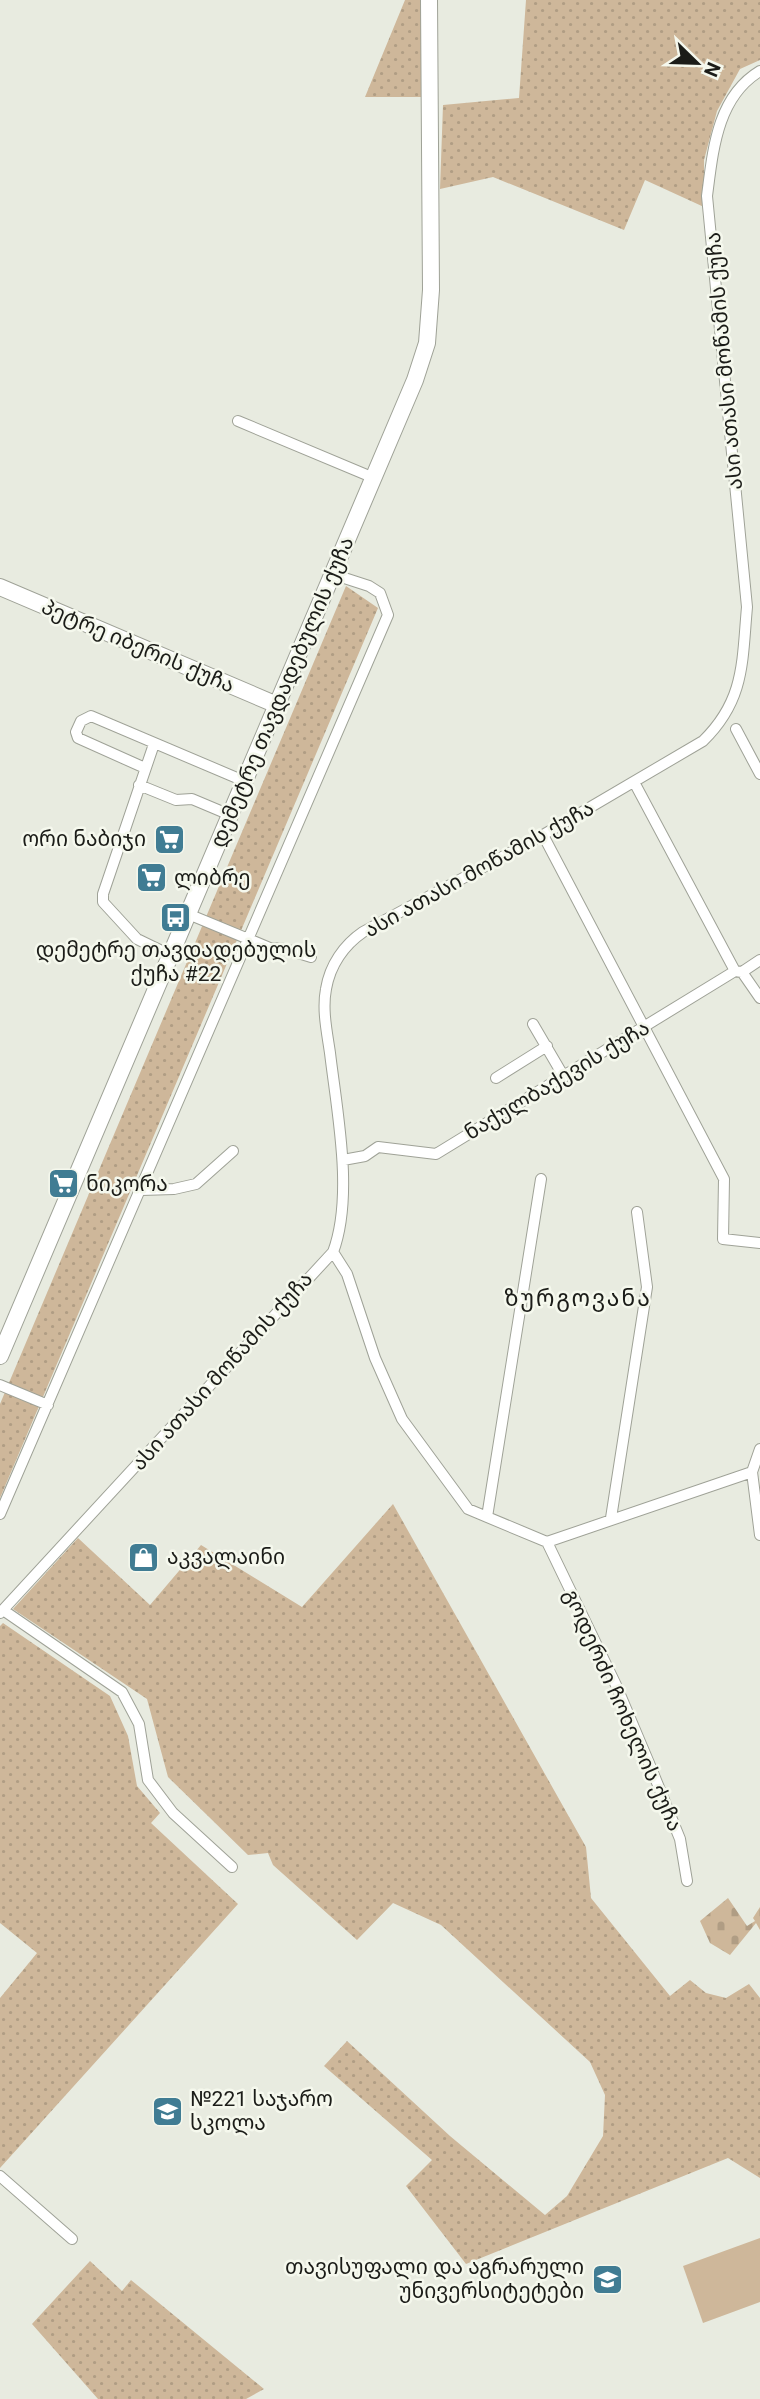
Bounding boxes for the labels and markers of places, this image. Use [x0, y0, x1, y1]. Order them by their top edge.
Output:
supermarket icon: ორი ნაბიჯი [152, 822, 186, 856]
place label: ორი ნაბიჯი [22, 827, 146, 851]
supermarket icon: ლიბრე [134, 861, 168, 895]
place label: ლიბრე [174, 866, 251, 891]
bus stop icon: დემეტრე თავდადებულის ქუჩა #22 [159, 901, 193, 935]
place label: დემეტრე თავდადებულის ქუჩა #22 [36, 938, 316, 986]
supermarket icon: ნიკორა [46, 1167, 80, 1201]
place label: ნიკორა [86, 1172, 168, 1196]
shop icon: აკვალაინი [127, 1540, 161, 1574]
place label: აკვალაინი [167, 1545, 285, 1570]
place label: №221 საჯარო სკოლა [190, 2087, 333, 2136]
school or university icon: №221 საჯარო სკოლა [150, 2094, 184, 2128]
place label: თავისუფალი და აგრარული უნივერსიტეტები [285, 2255, 584, 2303]
school or university icon: თავისუფალი და აგრარული უნივერსიტეტები [590, 2262, 624, 2296]

